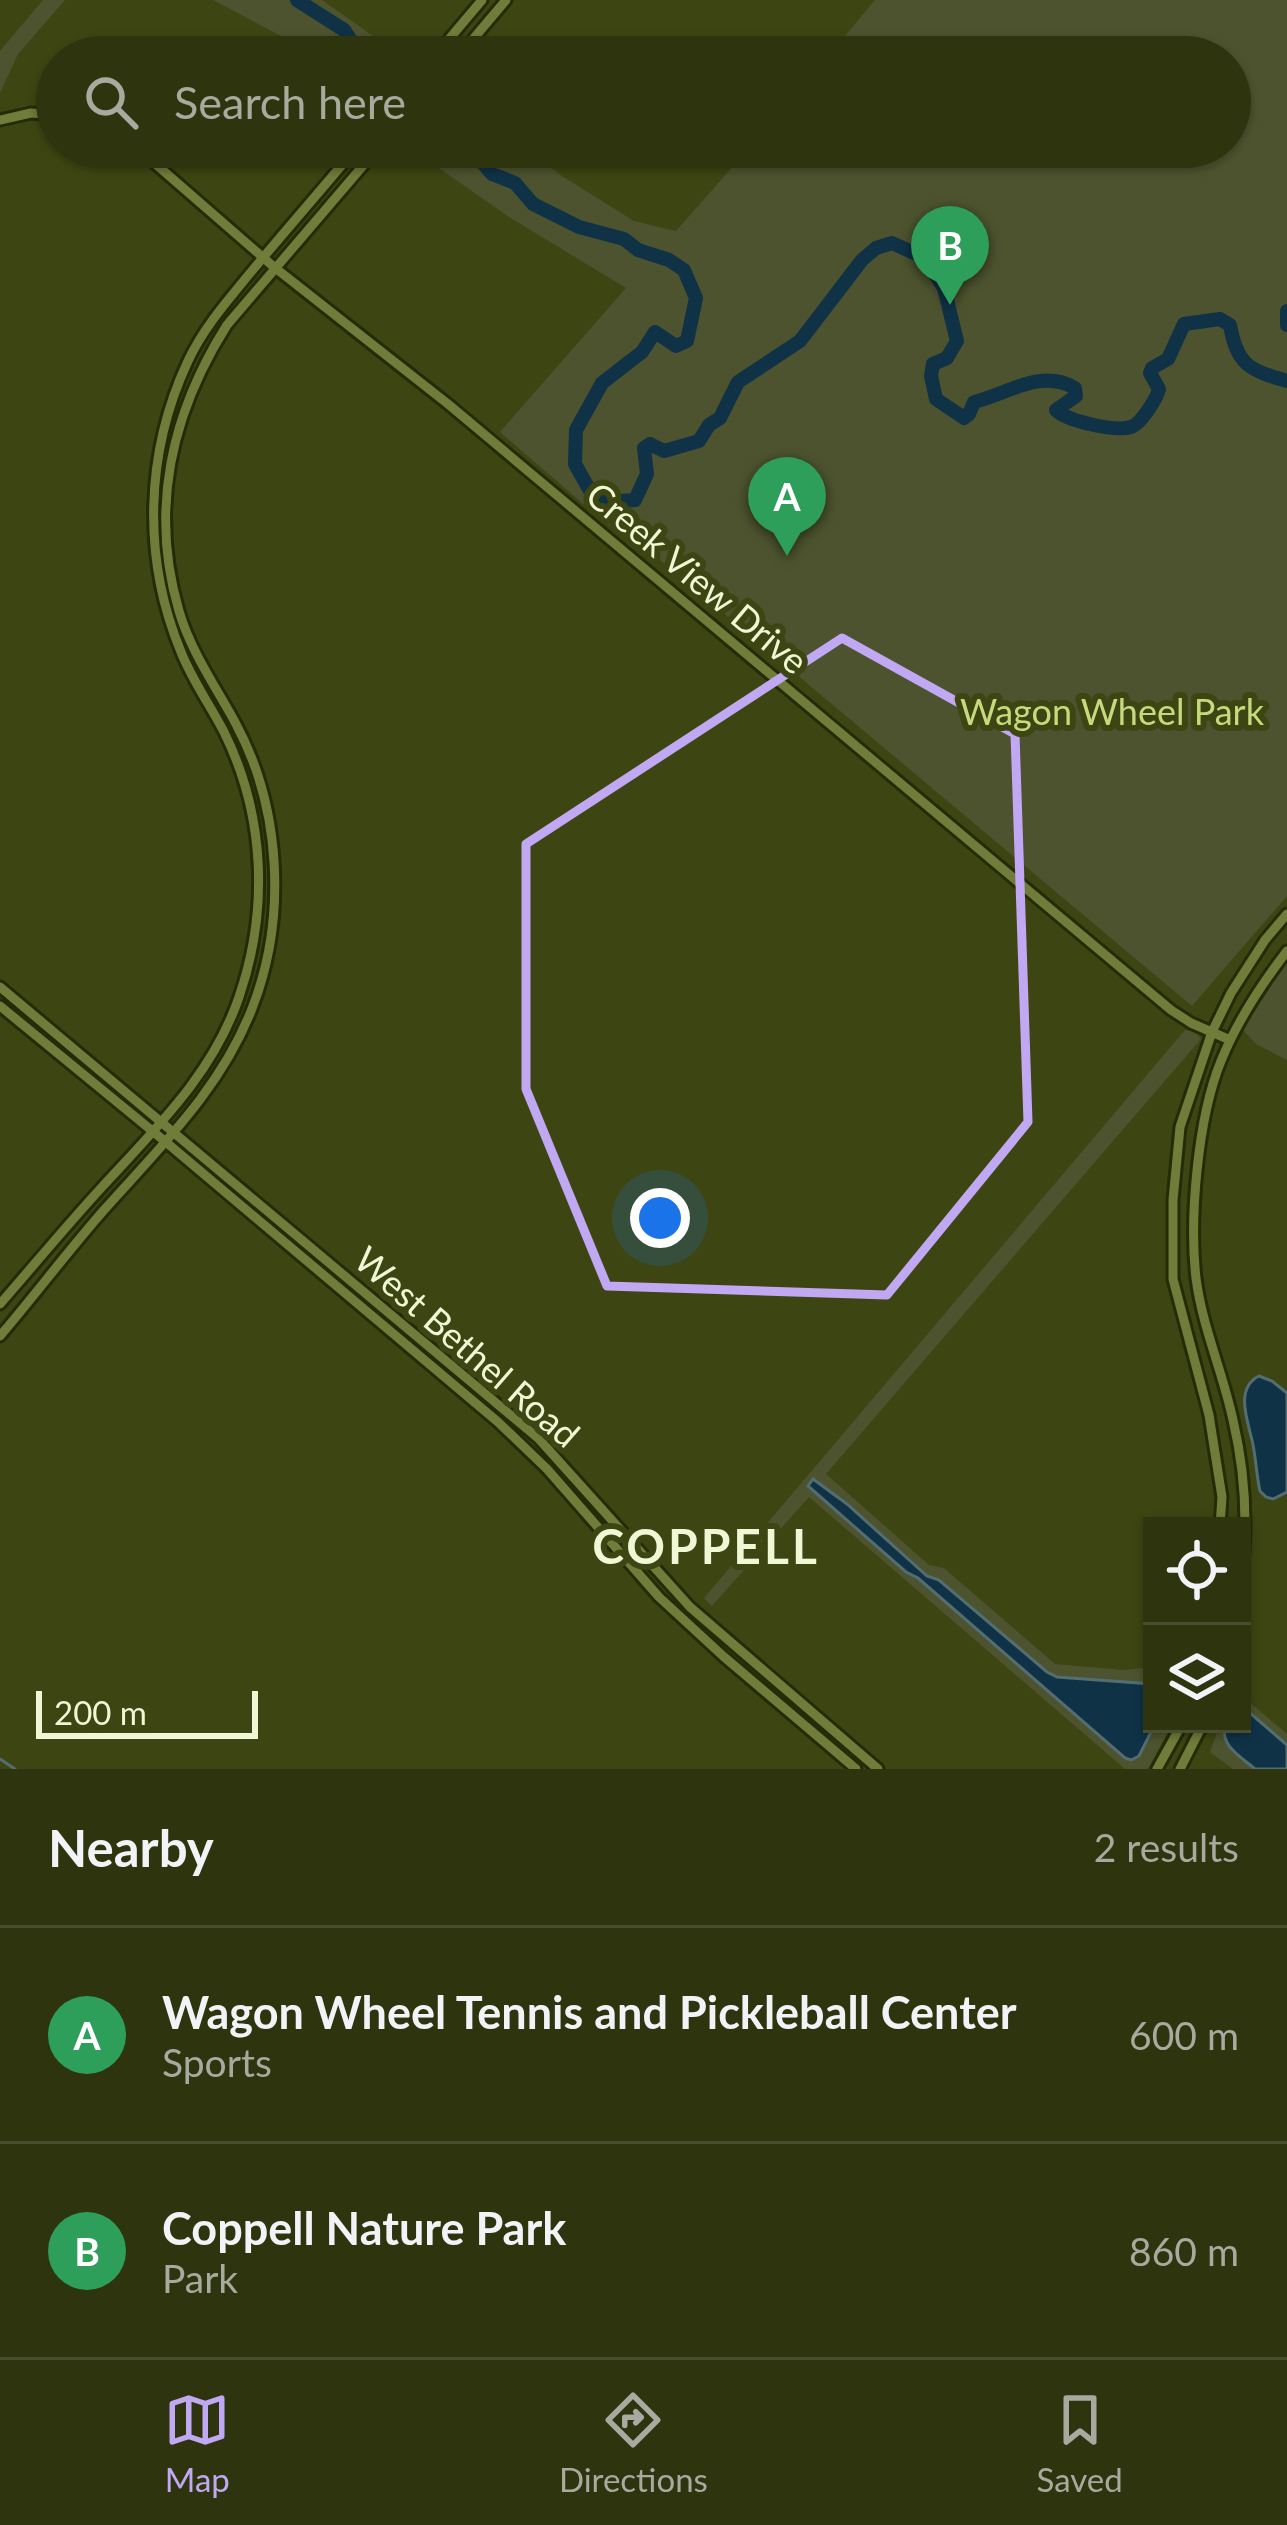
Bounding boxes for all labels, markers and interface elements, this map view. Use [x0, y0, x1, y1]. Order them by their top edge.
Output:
search box [36, 36, 1251, 168]
icon: search [78, 69, 144, 135]
text: Search here [174, 75, 406, 129]
pin: B [911, 206, 989, 305]
pin: A [748, 457, 826, 556]
street label: Creek View Drive [578, 472, 817, 682]
park label: Wagon Wheel Park [960, 689, 1265, 733]
your location [630, 1188, 690, 1248]
street label: West Bethel Road [346, 1237, 589, 1456]
district label: COPPELL [592, 1517, 820, 1574]
map controls [1143, 1517, 1251, 1733]
button: locate [1143, 1517, 1251, 1625]
button: layers [1143, 1625, 1251, 1733]
scale bar [36, 1685, 258, 1738]
text: 200 m [54, 1692, 147, 1732]
text: Nearby [48, 1817, 214, 1878]
text: 2 results [1094, 1824, 1239, 1870]
text: Wagon Wheel Tennis and Pickleball Center [162, 1985, 1017, 2039]
text: A [73, 2012, 101, 2058]
text: 600 m [1129, 2012, 1239, 2058]
text: Sports [162, 2039, 272, 2085]
text: Coppell Nature Park [162, 2201, 566, 2255]
text: B [74, 2228, 100, 2274]
text: 860 m [1129, 2228, 1239, 2274]
text: Park [162, 2255, 238, 2301]
tab: Map [164, 2387, 230, 2499]
tab: Directions [559, 2387, 708, 2499]
tab: Saved [1036, 2387, 1123, 2499]

